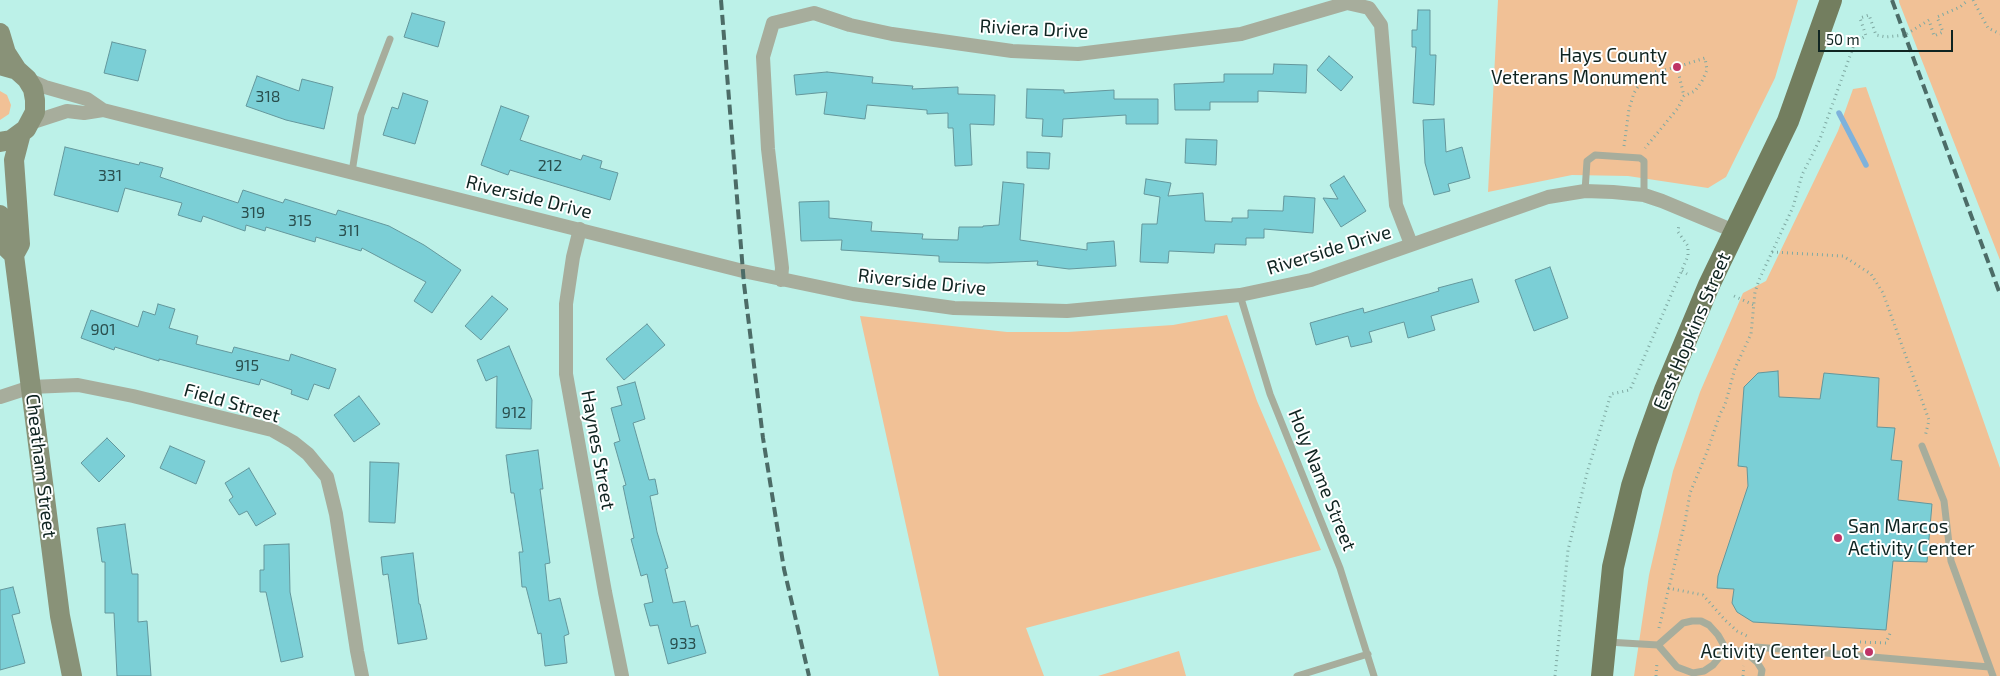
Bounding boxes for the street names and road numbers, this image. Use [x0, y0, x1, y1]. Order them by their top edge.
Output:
street label: Riviera Drive [979, 15, 1089, 43]
street label: Riverside Drive [464, 170, 594, 224]
street label: Riverside Drive [1264, 220, 1394, 280]
street label: East Hopkins Street [1649, 249, 1735, 413]
street label: Riverside Drive [857, 264, 987, 300]
street label: Field Street [181, 378, 283, 428]
street label: Haynes Street [576, 388, 620, 512]
street label: Cheatham Street [21, 393, 61, 539]
street label: Holy Name Street [1283, 406, 1361, 554]

